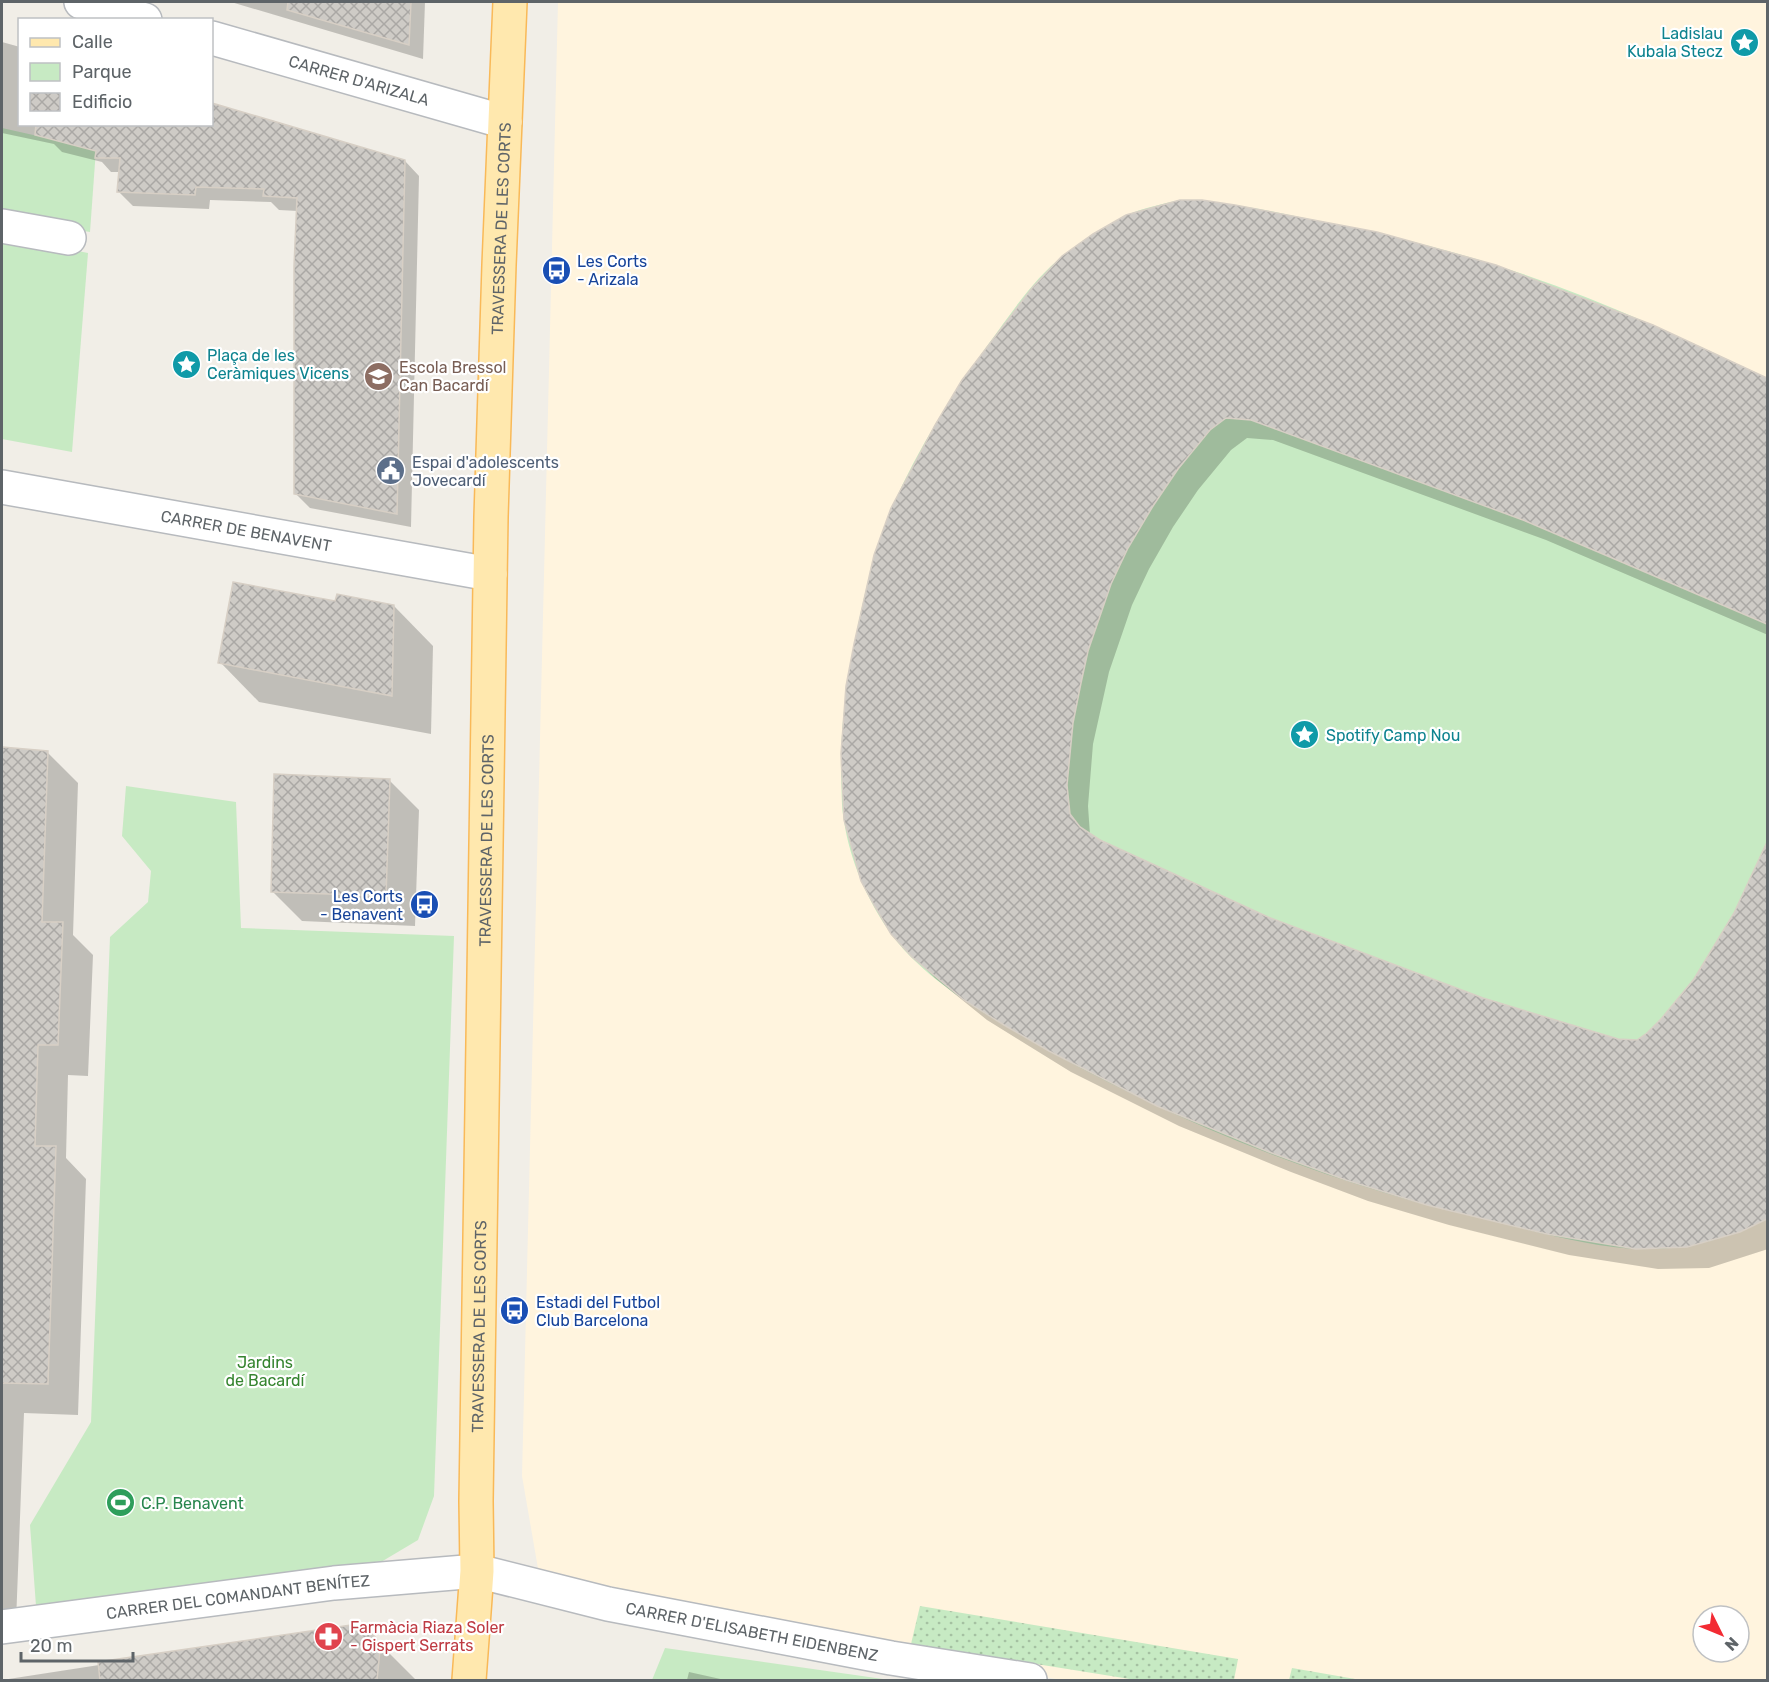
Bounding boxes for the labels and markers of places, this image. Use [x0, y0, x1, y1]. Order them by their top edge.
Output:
place label: Ladislau Kubala Stecz [1627, 24, 1723, 61]
place icon: Ladislau Kubala Stecz [1728, 26, 1760, 58]
place label: Les Corts - Arizala [577, 252, 647, 289]
bus stop icon: Les Corts - Arizala [540, 254, 572, 286]
place label: Plaça de les Ceràmiques Vicens [207, 346, 349, 383]
place icon: Plaça de les Ceràmiques Vicens [170, 348, 202, 380]
place label: Escola Bressol Can Bacardí [399, 358, 506, 395]
school or university icon: Escola Bressol Can Bacardí [362, 360, 394, 392]
place label: Espai d'adolescents Jovecardí [412, 453, 559, 490]
public building icon: Espai d'adolescents Jovecardí [375, 455, 407, 487]
place icon: Spotify Camp Nou [1289, 719, 1321, 751]
place label: Spotify Camp Nou [1326, 726, 1460, 745]
place label: Les Corts - Benavent [320, 887, 403, 924]
bus stop icon: Les Corts - Benavent [408, 889, 440, 921]
place label: Estadi del Futbol Club Barcelona [536, 1293, 660, 1330]
bus stop icon: Estadi del Futbol Club Barcelona [499, 1295, 531, 1327]
sports icon: C.P. Benavent [104, 1487, 136, 1519]
place label: C.P. Benavent [141, 1494, 244, 1513]
place label: Farmàcia Riaza Soler - Gispert Serrats [350, 1618, 504, 1655]
pharmacy icon: Farmàcia Riaza Soler - Gispert Serrats [313, 1620, 345, 1652]

